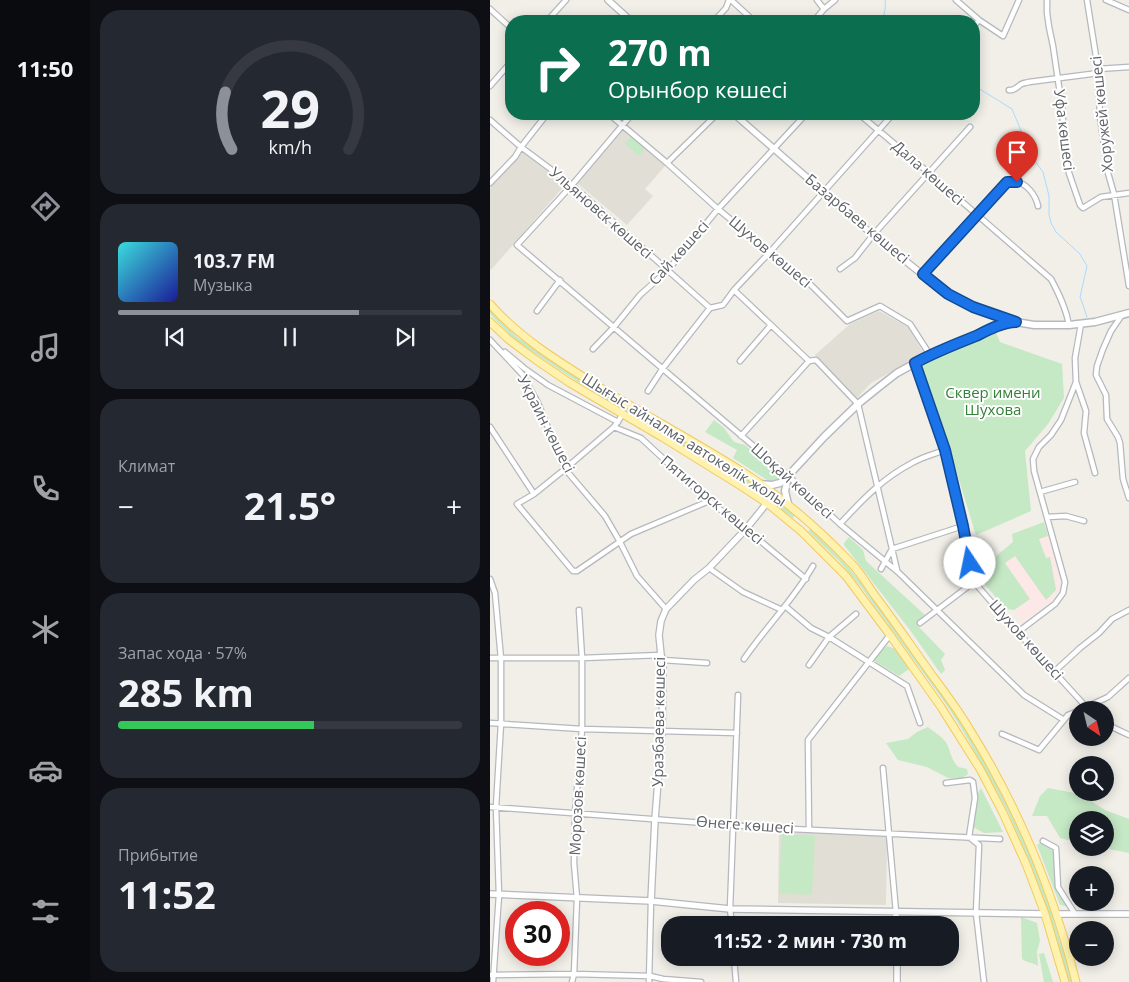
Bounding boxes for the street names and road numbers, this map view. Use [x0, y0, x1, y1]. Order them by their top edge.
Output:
street label: Хоружей көшесі [1085, 55, 1117, 173]
street label: Уфа көшесі [1050, 88, 1080, 172]
street label: Дала көшесі [889, 136, 969, 209]
street label: Ульяновск көшесі [546, 162, 657, 263]
street label: Базарбаев көшесі [801, 169, 914, 268]
street label: Шухов көшесі [725, 211, 816, 292]
street label: Сай көшесі [644, 216, 713, 289]
street label: Шығыс айналма автокөлік жолы [578, 368, 791, 511]
street label: Украин көшесі [514, 371, 580, 476]
street label: Шоқай көшесі [747, 438, 838, 522]
street label: Пятигорск көшесі [657, 450, 768, 548]
street label: Шухов көшесі [985, 595, 1068, 684]
street label: Уразбаева көшесі [647, 657, 669, 787]
street label: Морозов көшесі [564, 736, 590, 856]
street label: Өнеге көшесі [696, 811, 795, 837]

